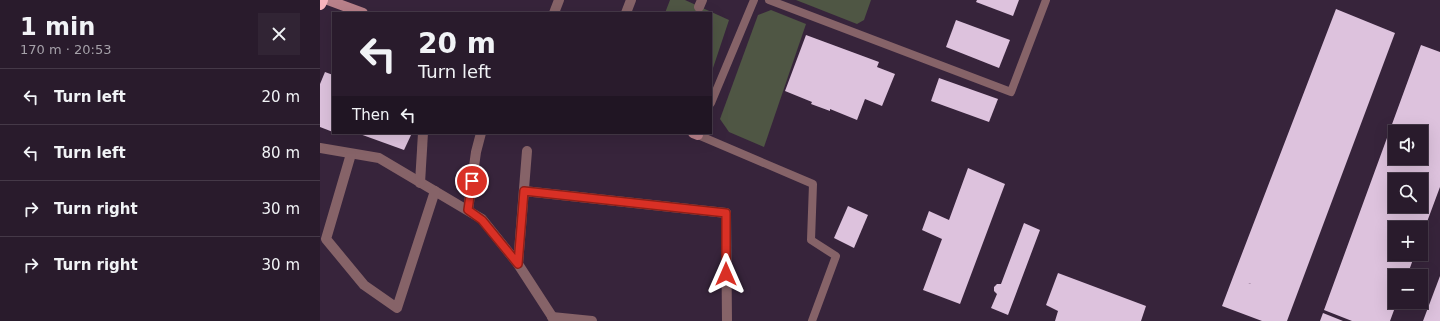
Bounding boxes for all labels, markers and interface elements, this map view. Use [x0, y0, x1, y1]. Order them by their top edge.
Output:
text: 1 min [20, 13, 95, 41]
button: close [258, 13, 300, 55]
text: 20 m [418, 27, 496, 60]
icon: left [352, 28, 404, 80]
text: 170 m · 20:53 [20, 42, 111, 57]
text: Turn left [418, 61, 491, 82]
icon: left [20, 86, 42, 108]
text: Turn left [54, 88, 126, 106]
text: 20 m [262, 88, 300, 106]
icon: left [397, 104, 419, 126]
text: Then [352, 106, 389, 124]
map controls [1388, 125, 1428, 309]
button: sound [1388, 125, 1428, 165]
icon: left [20, 142, 42, 164]
text: Turn left [54, 144, 126, 162]
text: 80 m [262, 144, 300, 162]
pin [455, 164, 489, 198]
icon: arrive [461, 170, 483, 192]
button: search [1388, 173, 1428, 213]
icon: right [20, 198, 42, 220]
text: Turn right [54, 200, 138, 218]
text: 30 m [262, 200, 300, 218]
button: + [1388, 221, 1428, 261]
position arrow [705, 253, 747, 295]
icon: right [20, 254, 42, 276]
text: Turn right [54, 256, 138, 274]
text: 30 m [262, 256, 300, 274]
button: − [1388, 269, 1428, 309]

